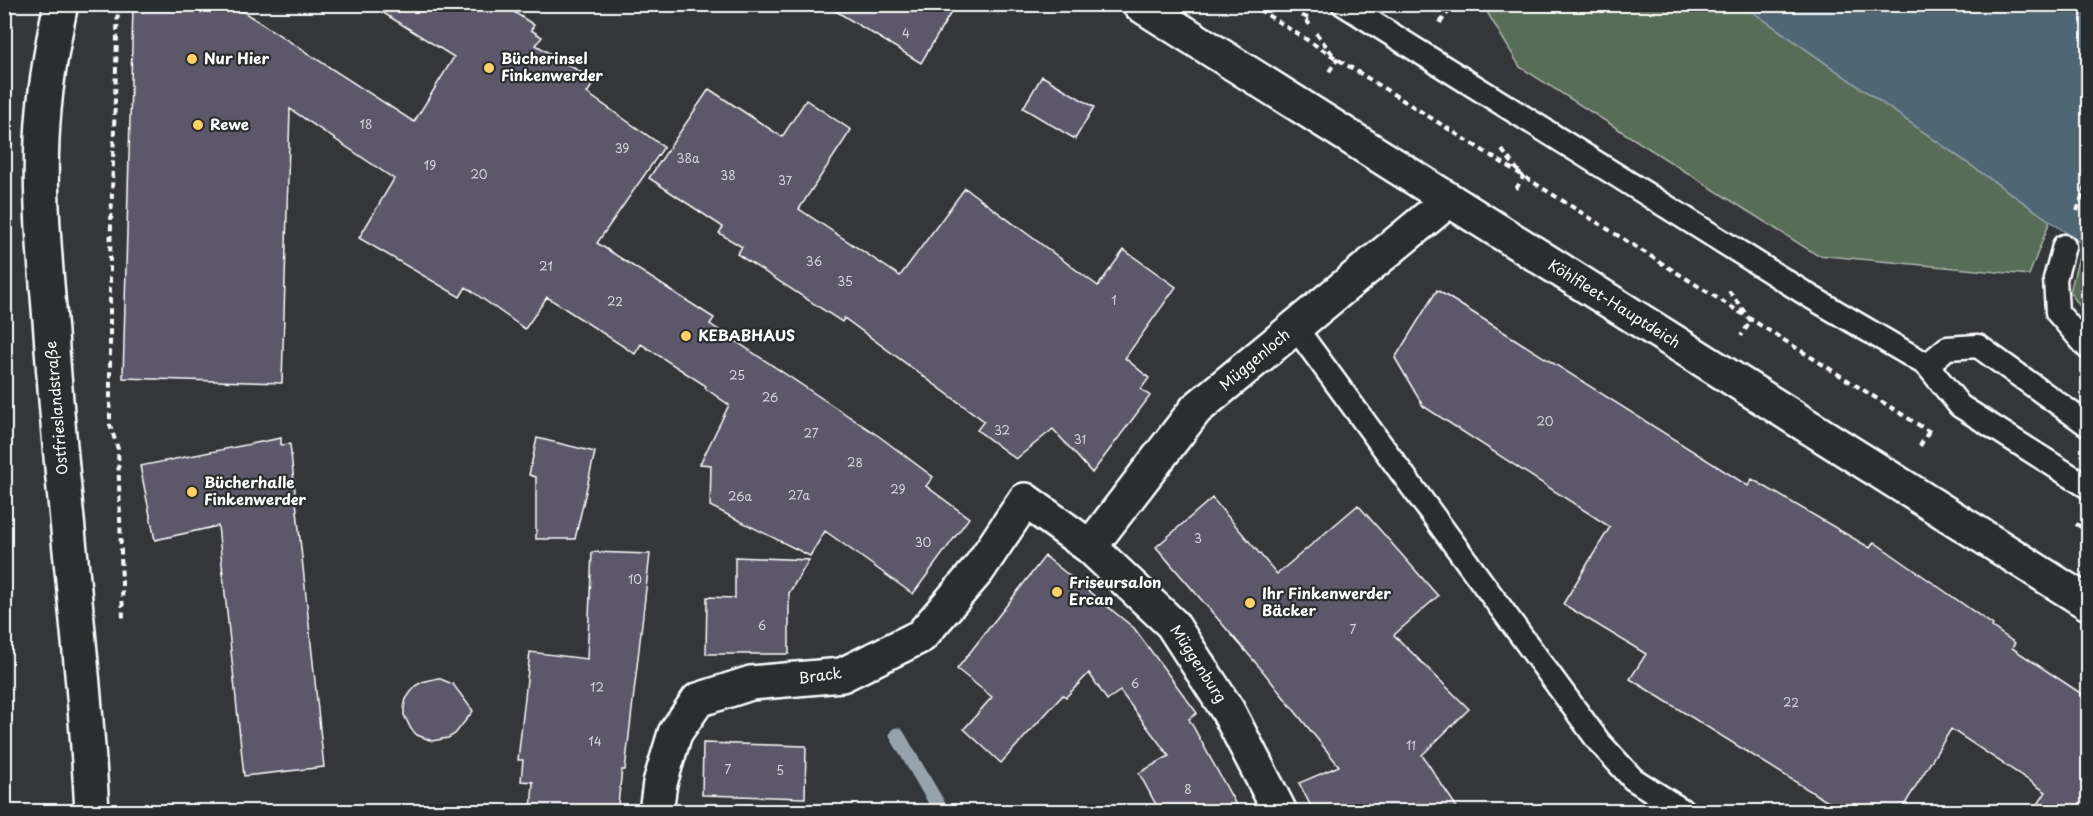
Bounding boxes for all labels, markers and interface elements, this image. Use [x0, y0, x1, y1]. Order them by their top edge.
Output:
house number: 4 [902, 24, 910, 42]
place label: Nur Hier [204, 46, 269, 69]
place label: Bücherinsel Finkenwerder [501, 46, 603, 86]
marker: Nur Hier [185, 52, 199, 66]
marker: Bücherinsel Finkenwerder [482, 61, 496, 75]
place label: Rewe [210, 112, 249, 135]
house number: 18 [360, 115, 372, 133]
marker: Rewe [191, 118, 205, 132]
house number: 39 [615, 139, 629, 157]
house number: 38a [677, 149, 700, 167]
house number: 19 [424, 156, 436, 174]
house number: 20 [470, 165, 488, 183]
house number: 38 [720, 166, 736, 184]
house number: 37 [778, 171, 793, 189]
house number: 36 [806, 252, 822, 270]
street label: Köhlfleet-Hauptdeich [1544, 253, 1685, 353]
house number: 21 [539, 257, 553, 275]
house number: 35 [837, 272, 853, 290]
house number: 1 [1111, 291, 1117, 309]
house number: 22 [607, 292, 623, 310]
street label: Müggenloch [1214, 322, 1294, 395]
place label: KEBABHAUS [698, 323, 795, 346]
marker: KEBABHAUS [679, 329, 693, 343]
street label: Ostfrieslandstraße [38, 340, 73, 476]
house number: 25 [729, 366, 745, 384]
house number: 26 [762, 388, 778, 406]
house number: 20 [1536, 412, 1554, 430]
house number: 32 [994, 421, 1010, 439]
house number: 27 [804, 424, 819, 442]
house number: 31 [1074, 430, 1086, 448]
house number: 28 [847, 453, 863, 471]
place label: Bücherhalle Finkenwerder [204, 470, 306, 510]
house number: 29 [890, 480, 906, 498]
marker: Bücherhalle Finkenwerder [185, 485, 199, 499]
house number: 27a [788, 486, 810, 504]
house number: 26a [728, 487, 752, 505]
house number: 3 [1194, 529, 1202, 547]
house number: 30 [915, 533, 932, 551]
house number: 10 [628, 570, 642, 588]
place label: Friseursalon Ercan [1069, 570, 1161, 610]
place label: Ihr Finkenwerder Bäcker [1262, 581, 1391, 621]
marker: Friseursalon Ercan [1050, 585, 1064, 599]
marker: Ihr Finkenwerder Bäcker [1243, 596, 1257, 610]
house number: 6 [758, 616, 766, 634]
street label: Müggenburg [1165, 620, 1233, 707]
house number: 7 [1350, 620, 1357, 638]
street label: Brack [796, 660, 843, 689]
house number: 6 [1131, 674, 1139, 692]
house number: 12 [590, 678, 604, 696]
house number: 22 [1783, 693, 1799, 711]
house number: 14 [588, 732, 602, 750]
house number: 11 [1406, 736, 1416, 754]
house number: 7 [725, 760, 732, 778]
house number: 5 [776, 761, 784, 779]
house number: 8 [1184, 780, 1192, 798]

